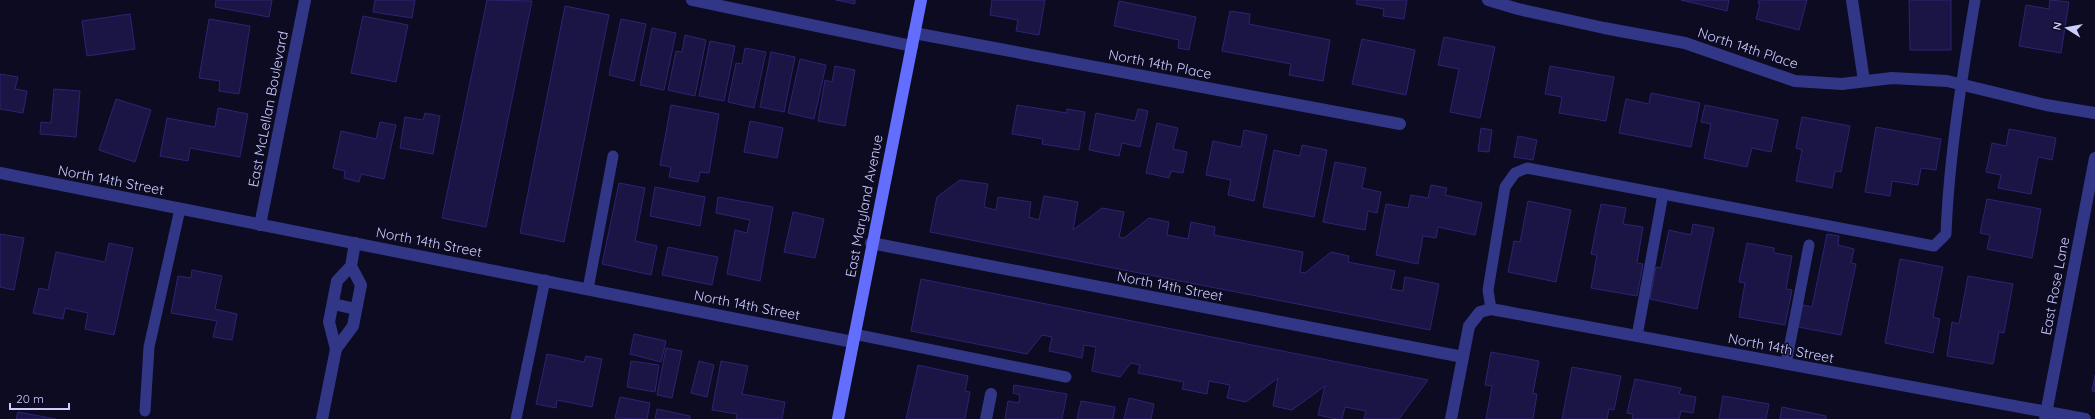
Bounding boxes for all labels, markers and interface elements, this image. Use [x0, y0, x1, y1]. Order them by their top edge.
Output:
north arrow [2047, 8, 2087, 48]
text: N [2050, 21, 2065, 31]
street label: North 14th Place [1695, 23, 1801, 73]
street label: East McLellan Boulevard [244, 30, 292, 188]
street label: North 14th Place [1107, 45, 1213, 83]
street label: East Maryland Avenue [841, 133, 887, 279]
street label: North 14th Street [56, 161, 166, 199]
street label: North 14th Street [374, 223, 484, 261]
street label: East Rose Lane [2037, 235, 2073, 337]
street label: North 14th Street [1115, 267, 1225, 305]
street label: North 14th Street [692, 286, 802, 324]
street label: North 14th Street [1726, 329, 1836, 367]
scale bar [10, 385, 69, 411]
text: 20 m [16, 391, 44, 406]

